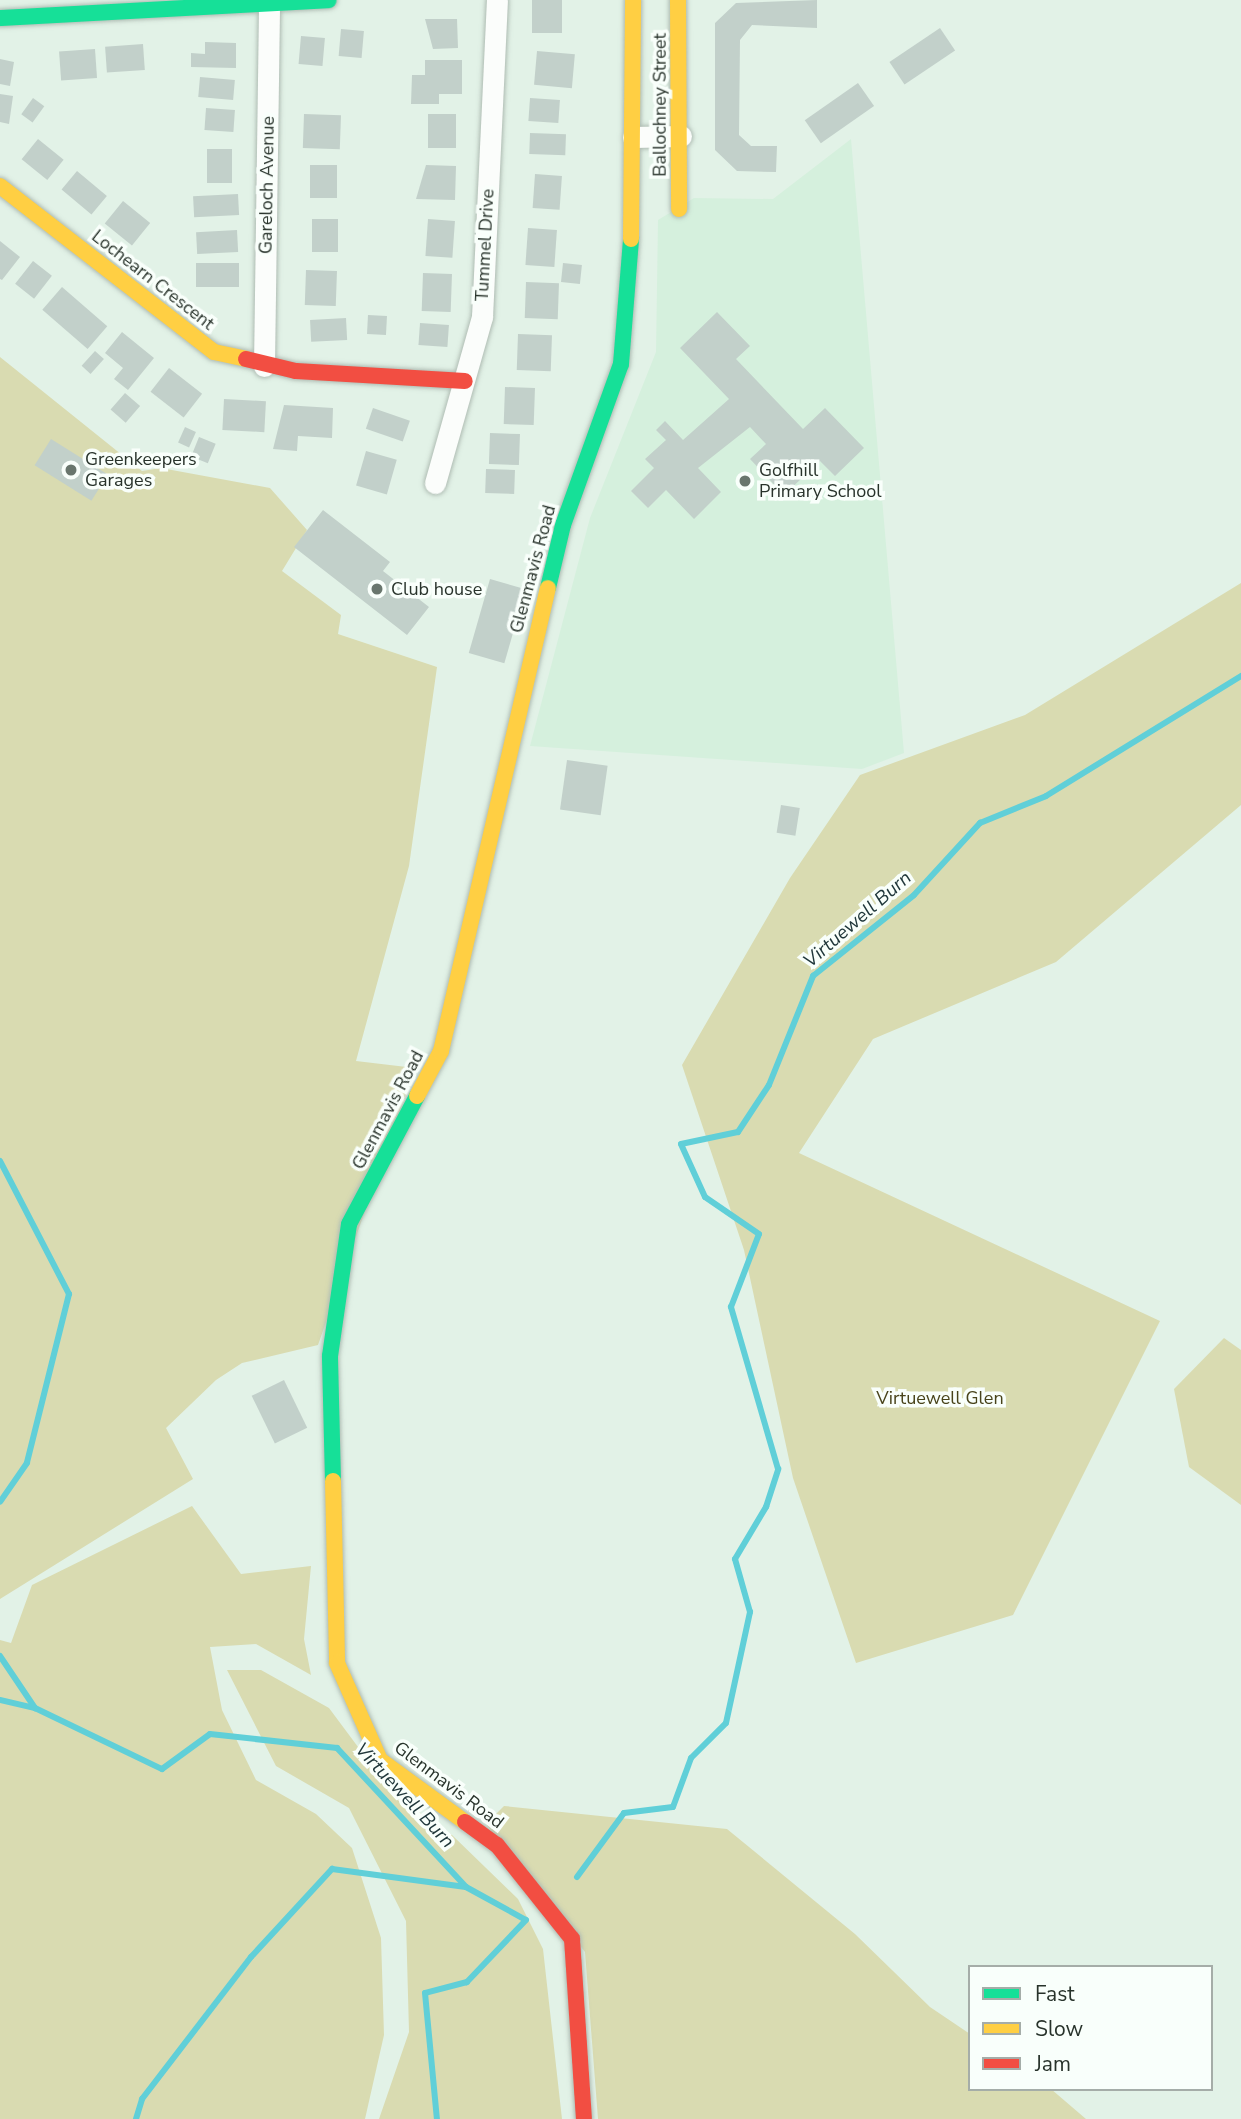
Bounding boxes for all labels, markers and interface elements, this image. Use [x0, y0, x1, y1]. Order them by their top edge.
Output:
street label: Ballochney Street [649, 33, 671, 177]
street label: Gareloch Avenue [255, 116, 279, 254]
street label: Tummel Drive [471, 188, 499, 302]
street label: Lochearn Crescent [87, 225, 219, 335]
place label: Greenkeepers Garages [85, 449, 197, 491]
place label: Golfhill Primary School [759, 460, 882, 503]
marker: Greenkeepers Garages [63, 462, 79, 478]
marker: Golfhill Primary School [737, 473, 753, 489]
street label: Glenmavis Road [506, 503, 560, 635]
place label: Club house [391, 578, 482, 600]
marker: Club house [369, 581, 385, 597]
water label: Virtuewell Burn [799, 867, 917, 973]
street label: Glenmavis Road [348, 1047, 428, 1173]
park label: Virtuewell Glen [876, 1387, 1004, 1409]
street label: Glenmavis Road [390, 1737, 508, 1833]
water label: Virtuewell Burn [350, 1739, 458, 1853]
legend [968, 1965, 1213, 2091]
text: Fast [1035, 1980, 1075, 2008]
text: Slow [1035, 2015, 1083, 2043]
text: Jam [1035, 2050, 1071, 2078]

